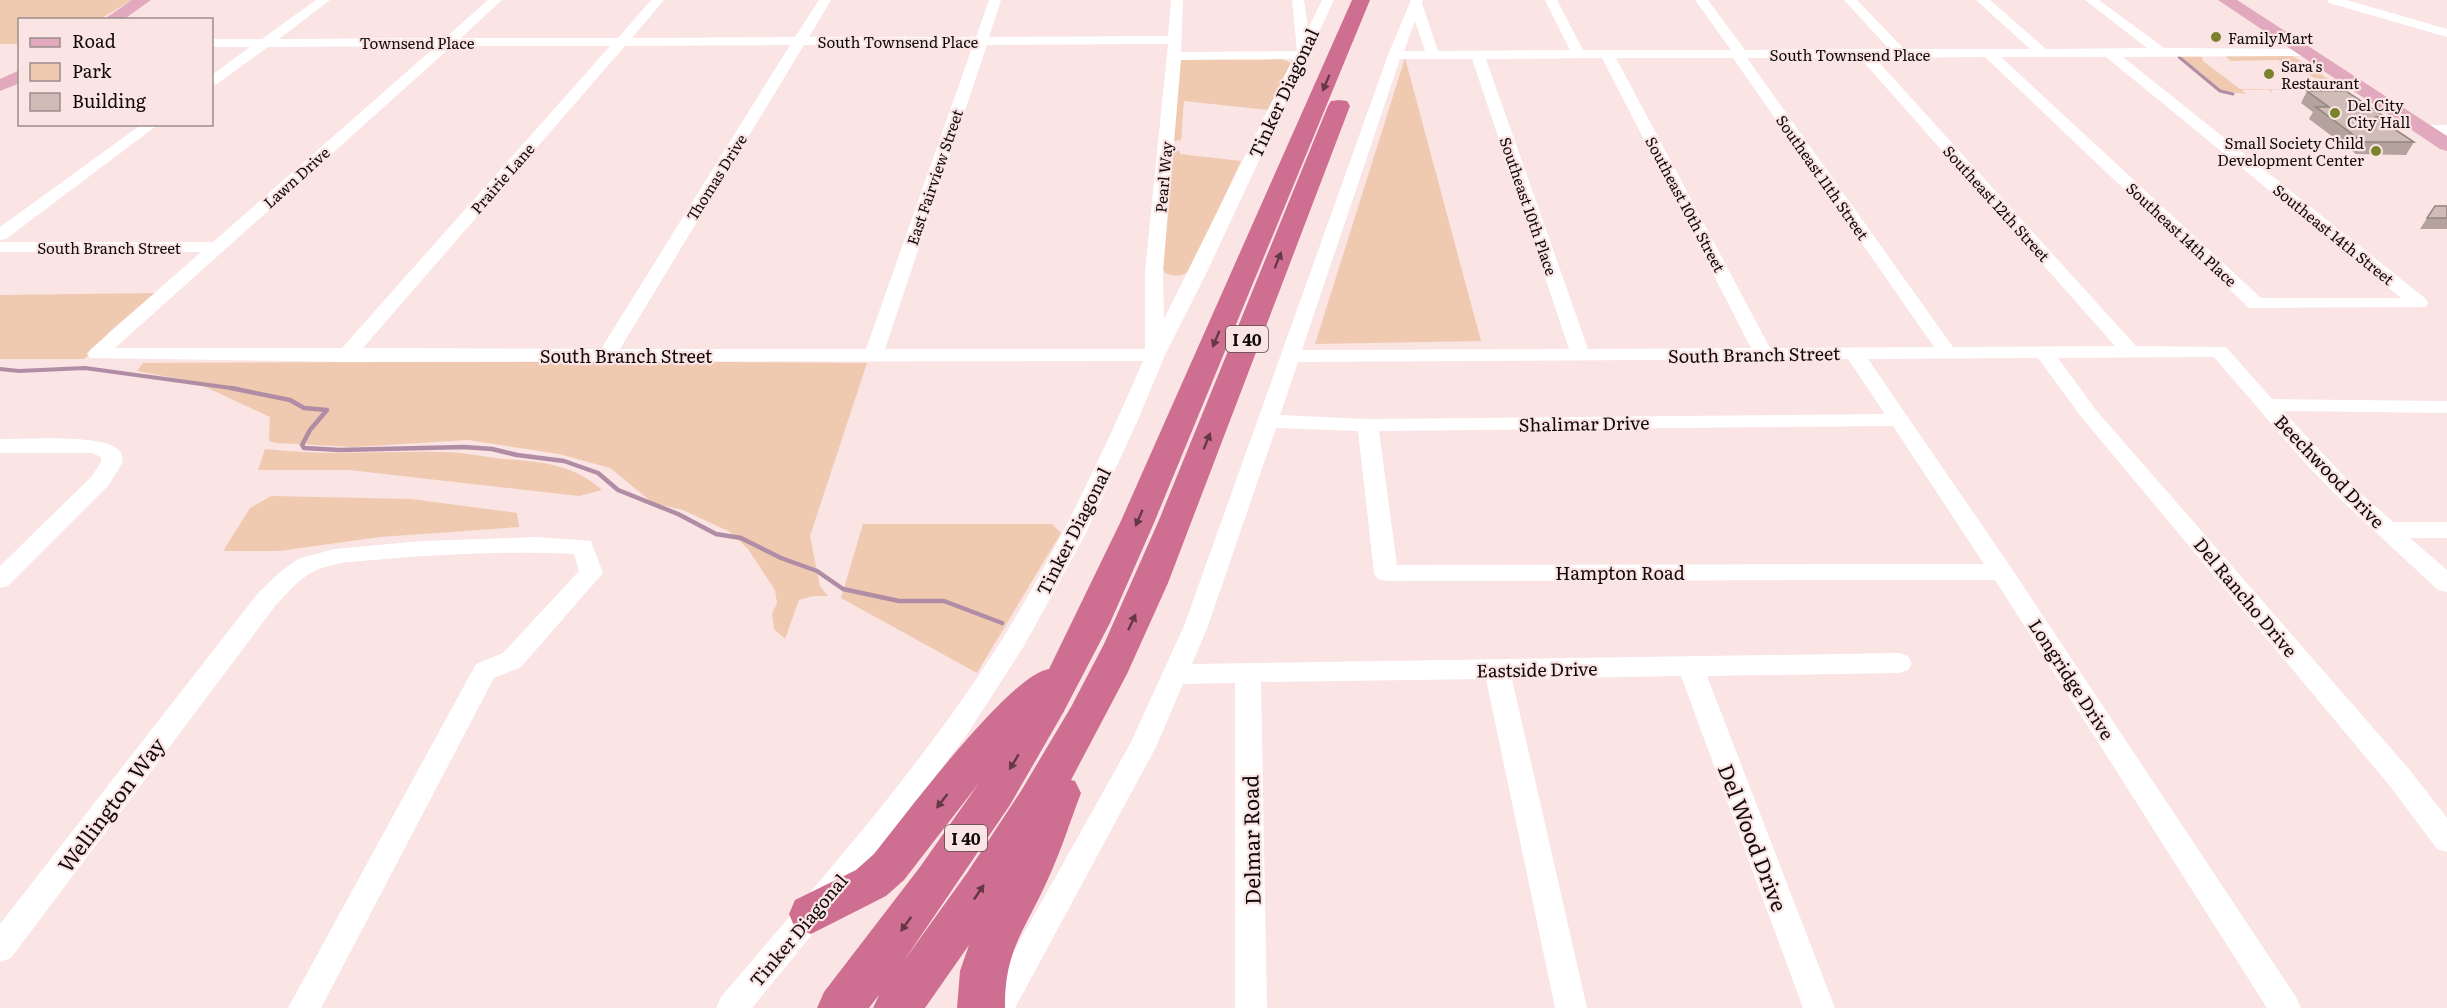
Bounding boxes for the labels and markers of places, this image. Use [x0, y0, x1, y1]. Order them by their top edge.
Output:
place label: FamilyMart [2228, 26, 2313, 49]
marker: FamilyMart [2209, 30, 2223, 44]
place label: Sara's Restaurant [2281, 54, 2359, 94]
marker: Sara's Restaurant [2262, 67, 2276, 81]
place label: Del City City Hall [2347, 93, 2410, 133]
marker: Del City City Hall [2328, 106, 2342, 120]
place label: Small Society Child Development Center [2217, 131, 2364, 171]
marker: Small Society Child Development Center [2369, 144, 2383, 158]

